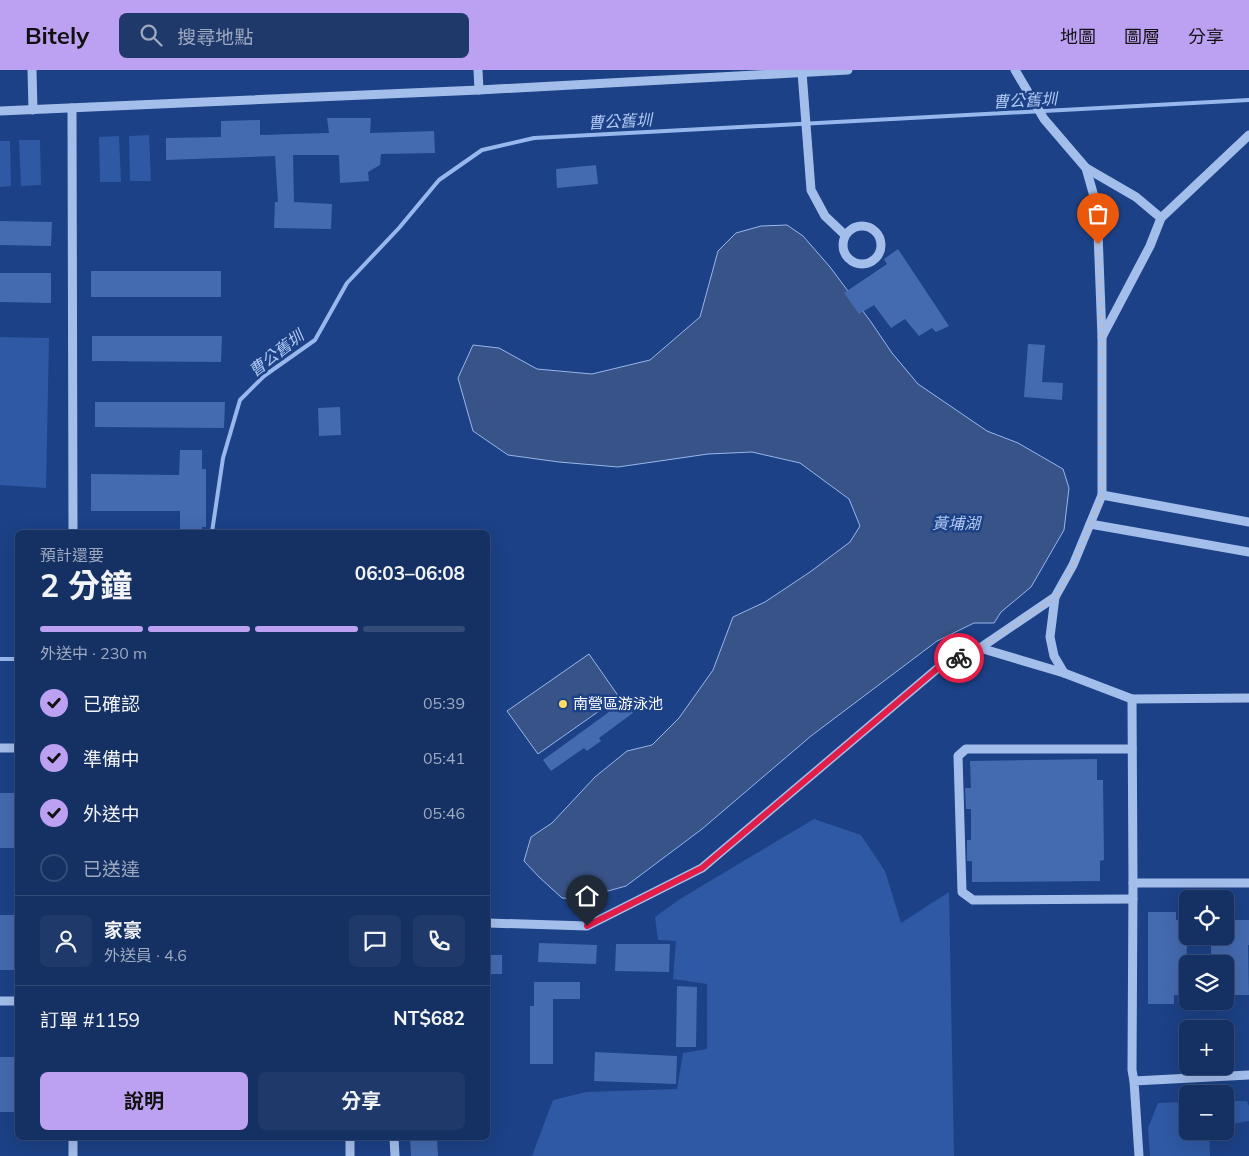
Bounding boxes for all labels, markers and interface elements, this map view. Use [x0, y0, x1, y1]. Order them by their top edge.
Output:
search box [119, 13, 469, 58]
text: Bitely [25, 20, 89, 50]
icon: search [137, 21, 165, 49]
text: 搜尋地點 [177, 25, 253, 49]
text: 地圖 [1060, 25, 1096, 48]
text: 圖層 [1124, 25, 1160, 48]
text: 分享 [1188, 25, 1224, 48]
water label: 曹公舊圳 [993, 88, 1059, 112]
water label: 曹公舊圳 [588, 109, 654, 133]
pin [1077, 193, 1119, 244]
icon: bag [1084, 200, 1112, 228]
water label: 曹公舊圳 [245, 324, 309, 381]
water label: 黃埔湖 [932, 513, 983, 533]
text: 預計還要 [40, 545, 104, 565]
text: 06:03–06:08 [355, 561, 465, 585]
text: 2 分鐘 [40, 565, 132, 605]
courier [934, 633, 984, 683]
text: 外送中 · 230 m [40, 643, 147, 663]
icon: bike [945, 644, 973, 672]
icon: check [40, 689, 68, 717]
text: 已確認 [83, 692, 140, 716]
text: 05:39 [423, 693, 465, 713]
place label: 南營區游泳池 [573, 694, 663, 713]
marker: 南營區游泳池 [557, 698, 569, 710]
icon: check [40, 744, 68, 772]
text: 準備中 [83, 747, 140, 771]
text: 05:41 [423, 748, 465, 768]
icon: check [40, 799, 68, 827]
text: 外送中 [83, 802, 140, 826]
text: 05:46 [423, 803, 465, 823]
text: 已送達 [83, 857, 140, 881]
pin [566, 875, 608, 926]
icon: home [573, 882, 601, 910]
map controls [1179, 890, 1234, 1140]
button: locate [1179, 890, 1234, 945]
button: person [40, 915, 92, 967]
button: chat [349, 915, 401, 967]
button: phone [413, 915, 465, 967]
text: 家豪 [104, 918, 142, 942]
text: 外送員 · 4.6 [104, 945, 187, 965]
button: layers [1179, 955, 1234, 1010]
text: NT$682 [393, 1006, 465, 1030]
text: 訂單 #1159 [40, 1008, 140, 1032]
button: + [1179, 1020, 1234, 1075]
button: 說明 [40, 1072, 248, 1130]
button: 分享 [258, 1072, 465, 1130]
button: − [1179, 1085, 1234, 1140]

